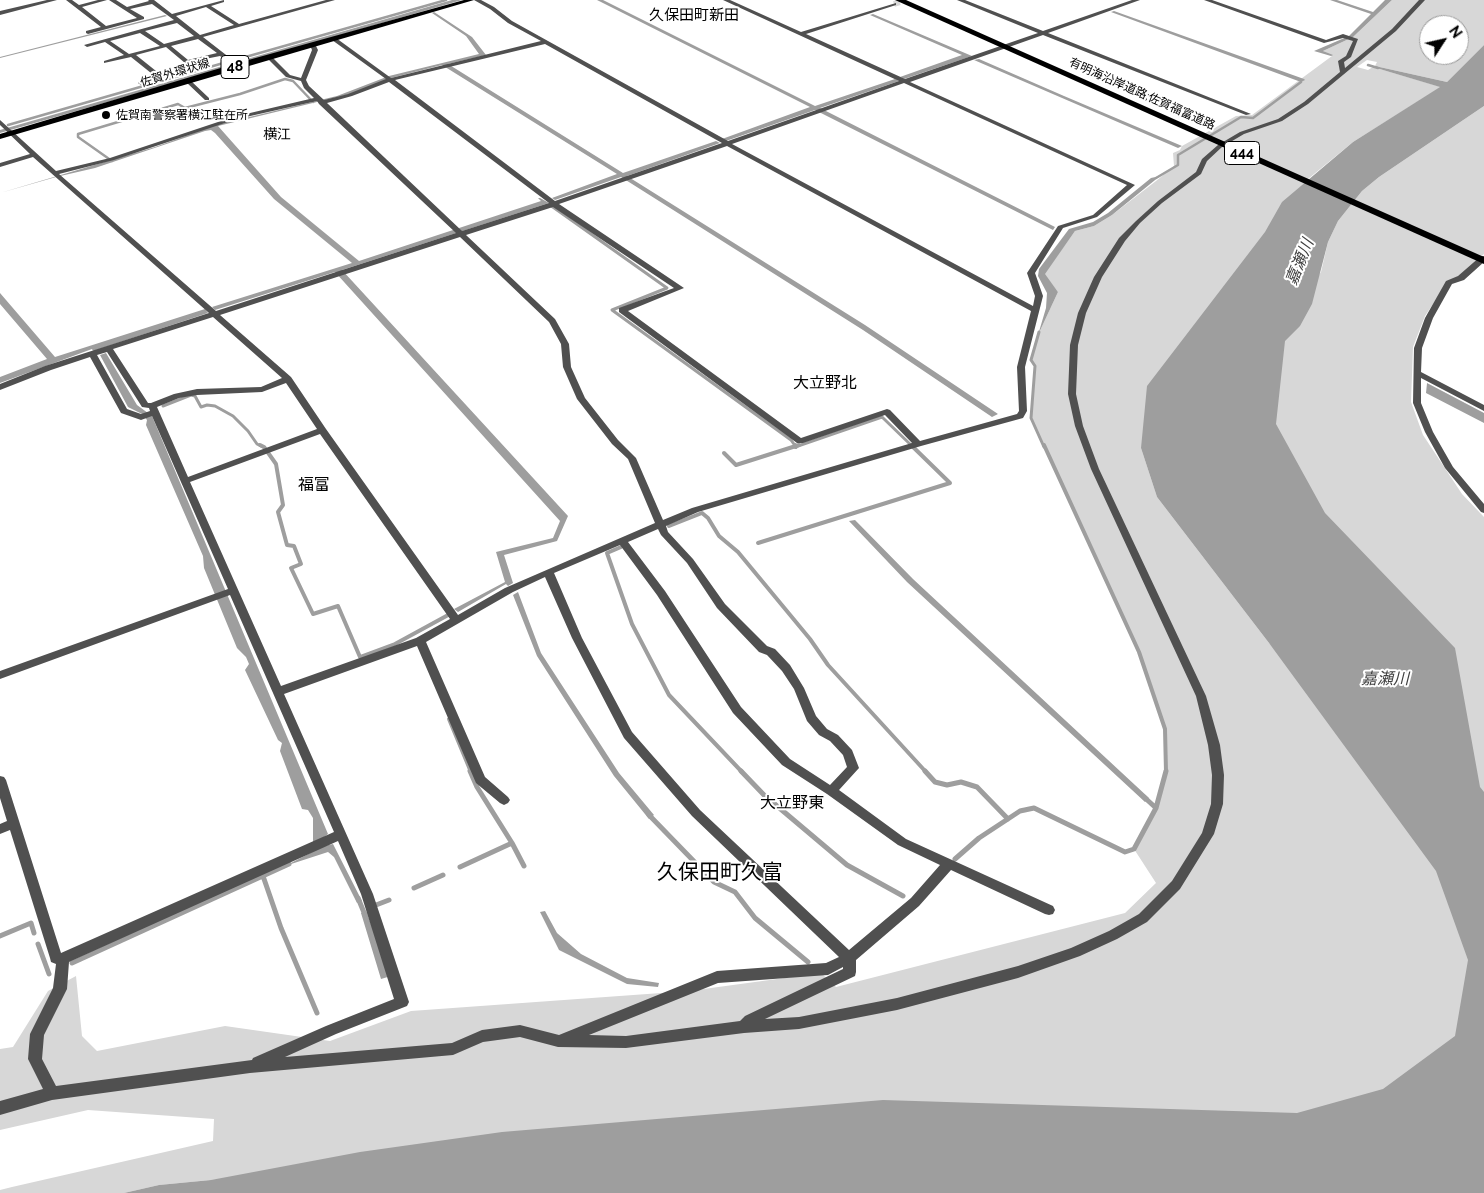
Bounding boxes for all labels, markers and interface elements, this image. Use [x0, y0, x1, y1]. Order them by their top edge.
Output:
district label: 久保田町新田 [649, 6, 739, 24]
north arrow [1419, 15, 1469, 65]
text: N [1446, 23, 1465, 41]
street label: 有明海沿岸道路;佐賀福富道路 [1067, 55, 1217, 133]
street label: 佐賀外環状線 [138, 56, 212, 90]
road number: 48 [221, 56, 249, 78]
place label: 佐賀南警察署横江駐在所 [116, 108, 248, 122]
marker: 佐賀南警察署横江駐在所 [100, 109, 112, 121]
district label: 横江 [263, 127, 291, 143]
road number: 444 [1224, 142, 1260, 164]
water label: 嘉瀬川 [1282, 236, 1318, 288]
district label: 大立野北 [793, 373, 857, 393]
district label: 福富 [298, 475, 330, 495]
water label: 嘉瀬川 [1361, 669, 1409, 689]
district label: 大立野東 [760, 793, 824, 813]
district label: 久保田町久富 [657, 860, 783, 886]

